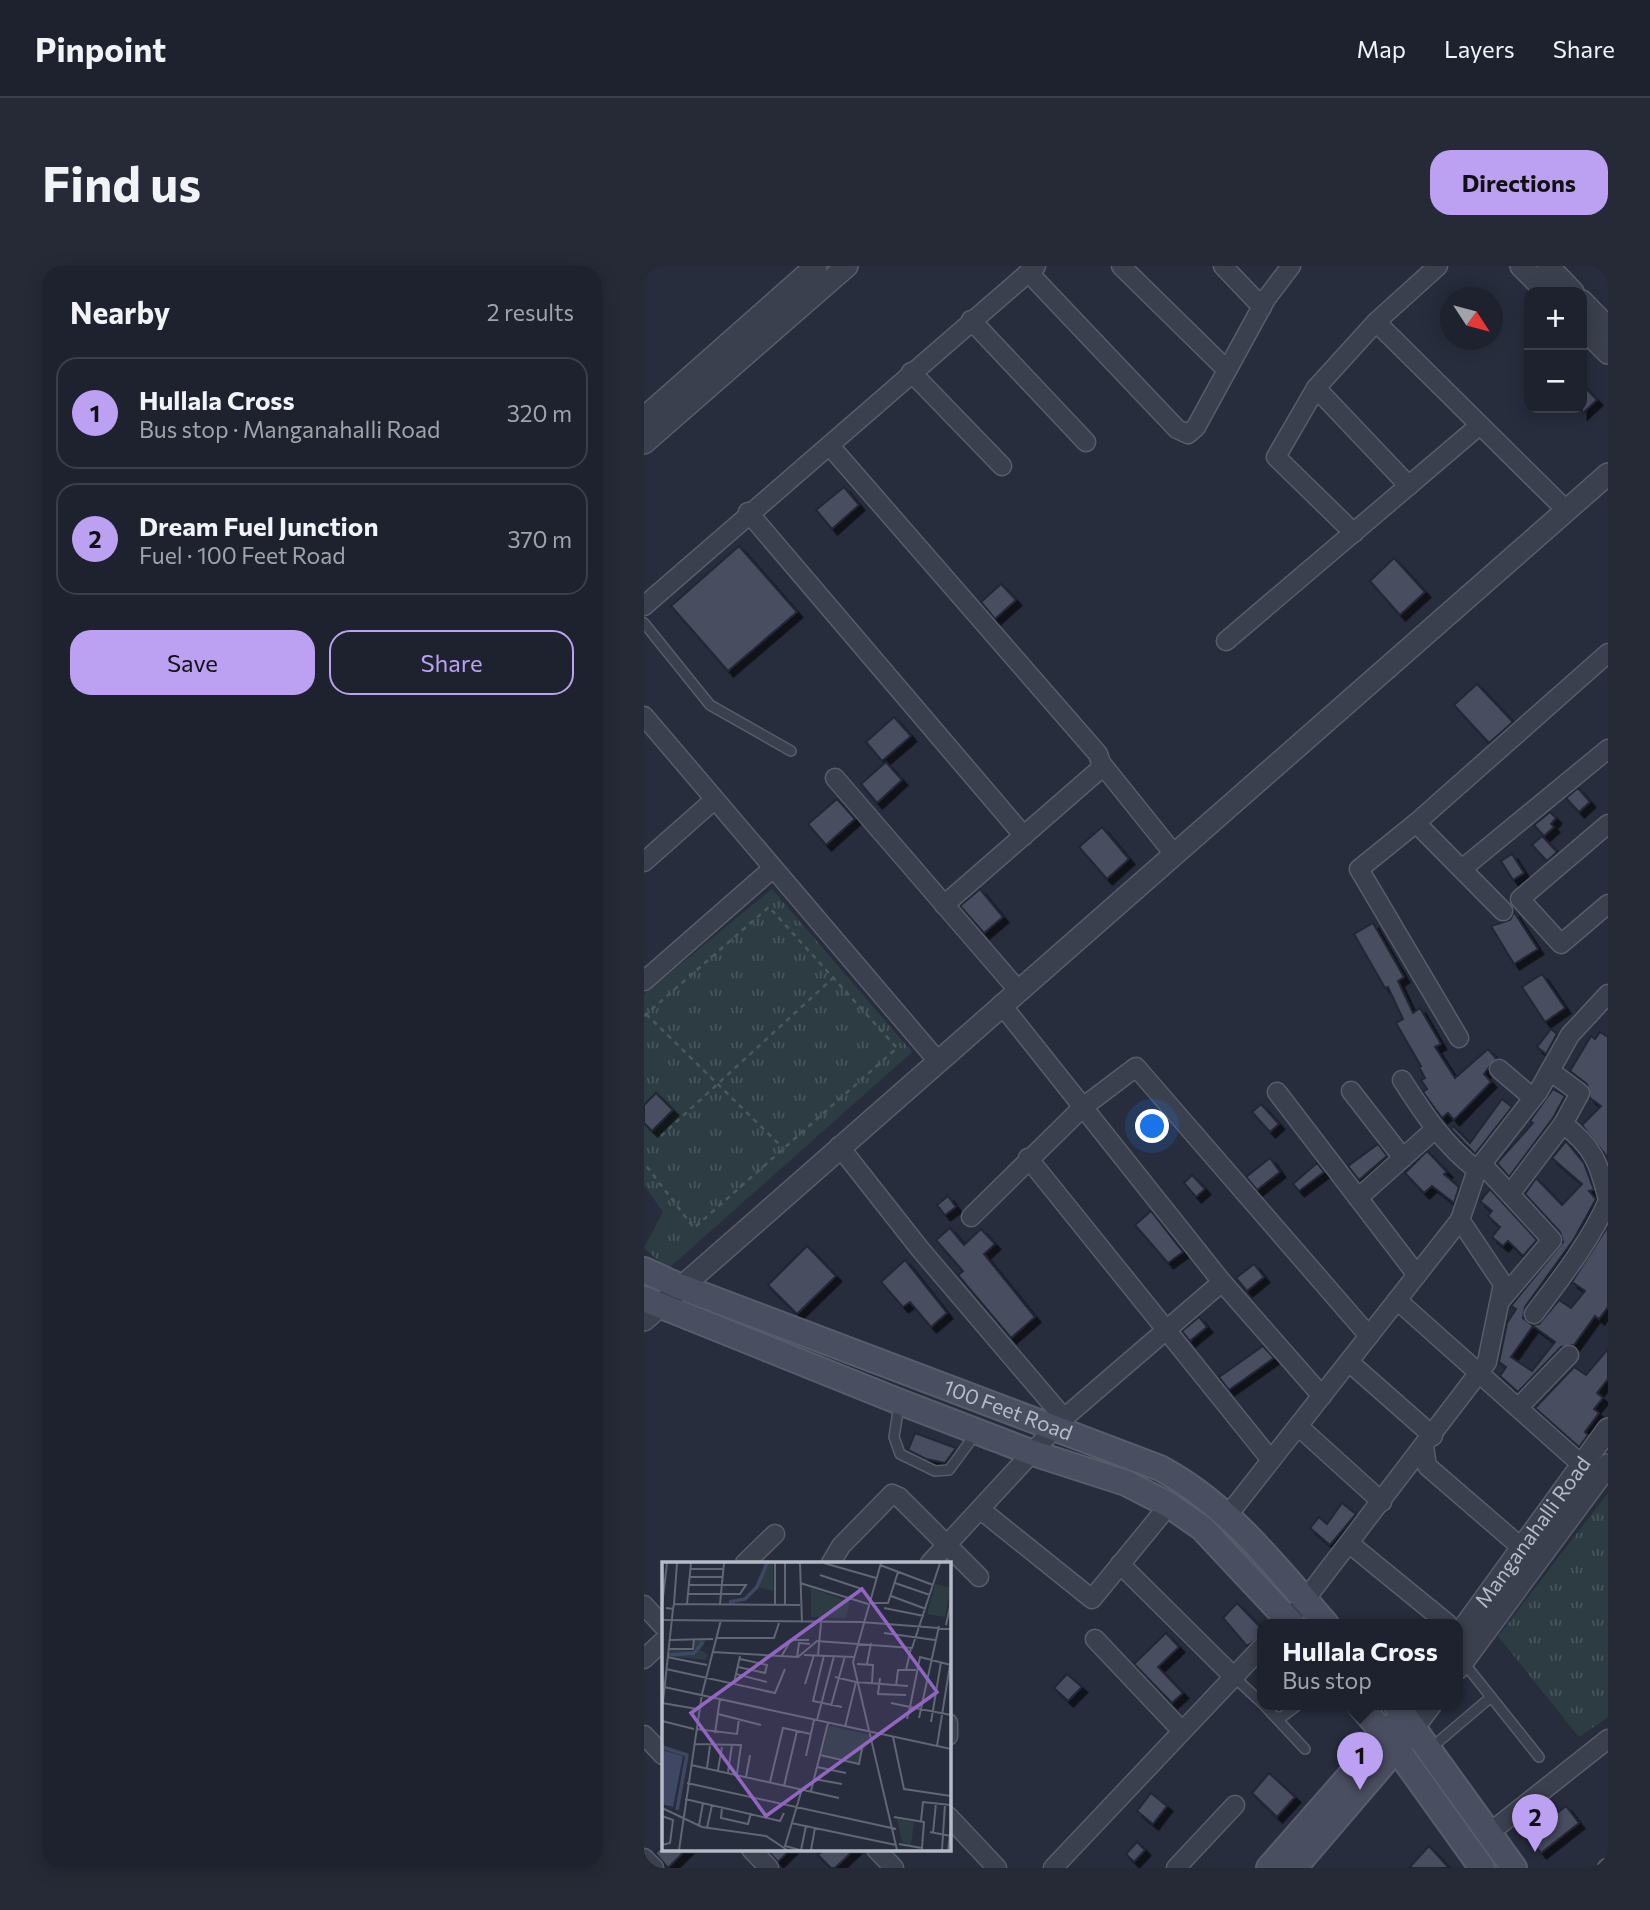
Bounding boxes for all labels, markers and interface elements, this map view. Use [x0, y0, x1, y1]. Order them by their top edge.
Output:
text: Pinpoint [35, 28, 166, 69]
text: Map [1357, 34, 1406, 63]
text: Layers [1444, 34, 1515, 63]
text: Share [1553, 34, 1615, 63]
button: Directions [1430, 150, 1608, 215]
text: Find us [42, 152, 201, 212]
north arrow [1440, 287, 1503, 350]
map controls [1524, 287, 1587, 413]
button: + [1524, 287, 1587, 350]
text: Nearby [70, 293, 170, 330]
text: 2 results [487, 298, 574, 326]
button: − [1524, 350, 1587, 413]
text: Hullala Cross [139, 384, 295, 415]
text: 1 [90, 399, 100, 427]
text: 320 m [507, 399, 572, 427]
text: Bus stop · Manganahalli Road [139, 415, 440, 443]
text: Dream Fuel Junction [139, 510, 378, 541]
text: 2 [88, 525, 102, 553]
text: 370 m [507, 525, 572, 553]
text: Fuel · 100 Feet Road [139, 541, 346, 569]
button: Save [70, 630, 315, 695]
button: Share [329, 630, 574, 695]
your location [1135, 1109, 1169, 1143]
street label: 100 Feet Road [940, 1373, 1076, 1445]
street label: Manganahalli Road [1469, 1451, 1595, 1612]
inset map [662, 1562, 950, 1850]
popup [1257, 1619, 1463, 1710]
text: Hullala Cross [1282, 1635, 1438, 1666]
text: Bus stop [1282, 1666, 1372, 1694]
pin: 1 [1337, 1732, 1383, 1790]
pin: 2 [1512, 1794, 1558, 1852]

